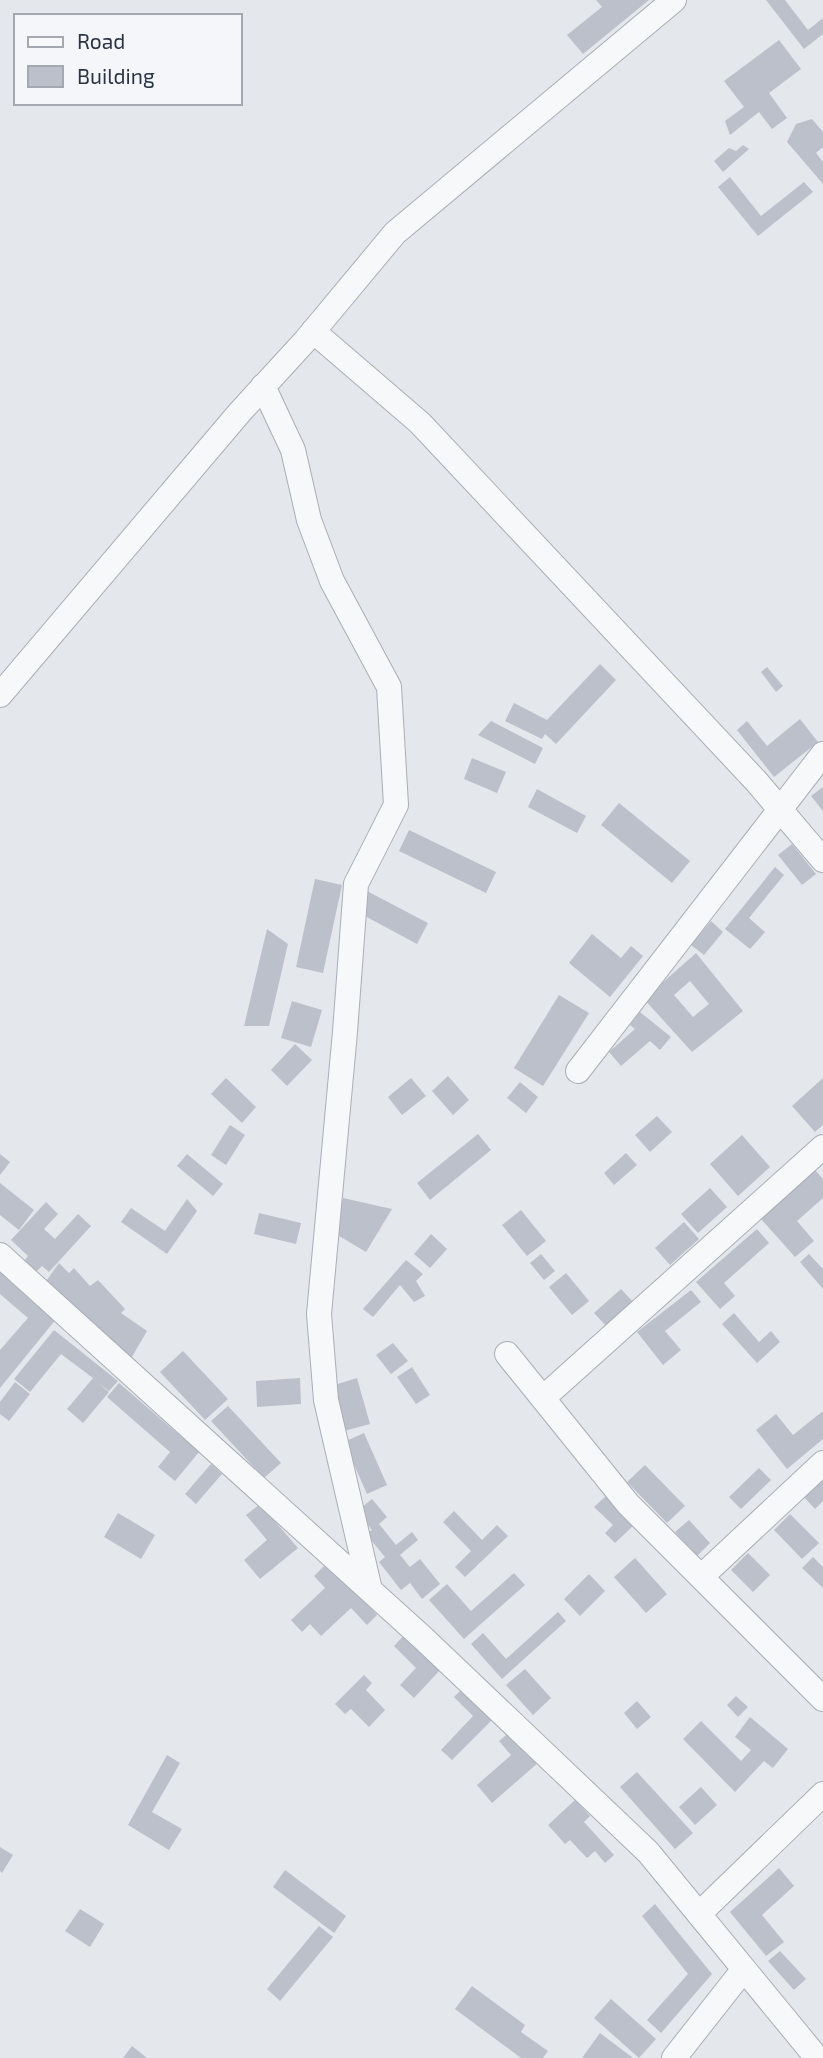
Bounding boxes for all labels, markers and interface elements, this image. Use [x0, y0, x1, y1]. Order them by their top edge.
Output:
legend [14, 14, 242, 105]
text: Road [77, 28, 125, 53]
text: Building [77, 63, 155, 88]

